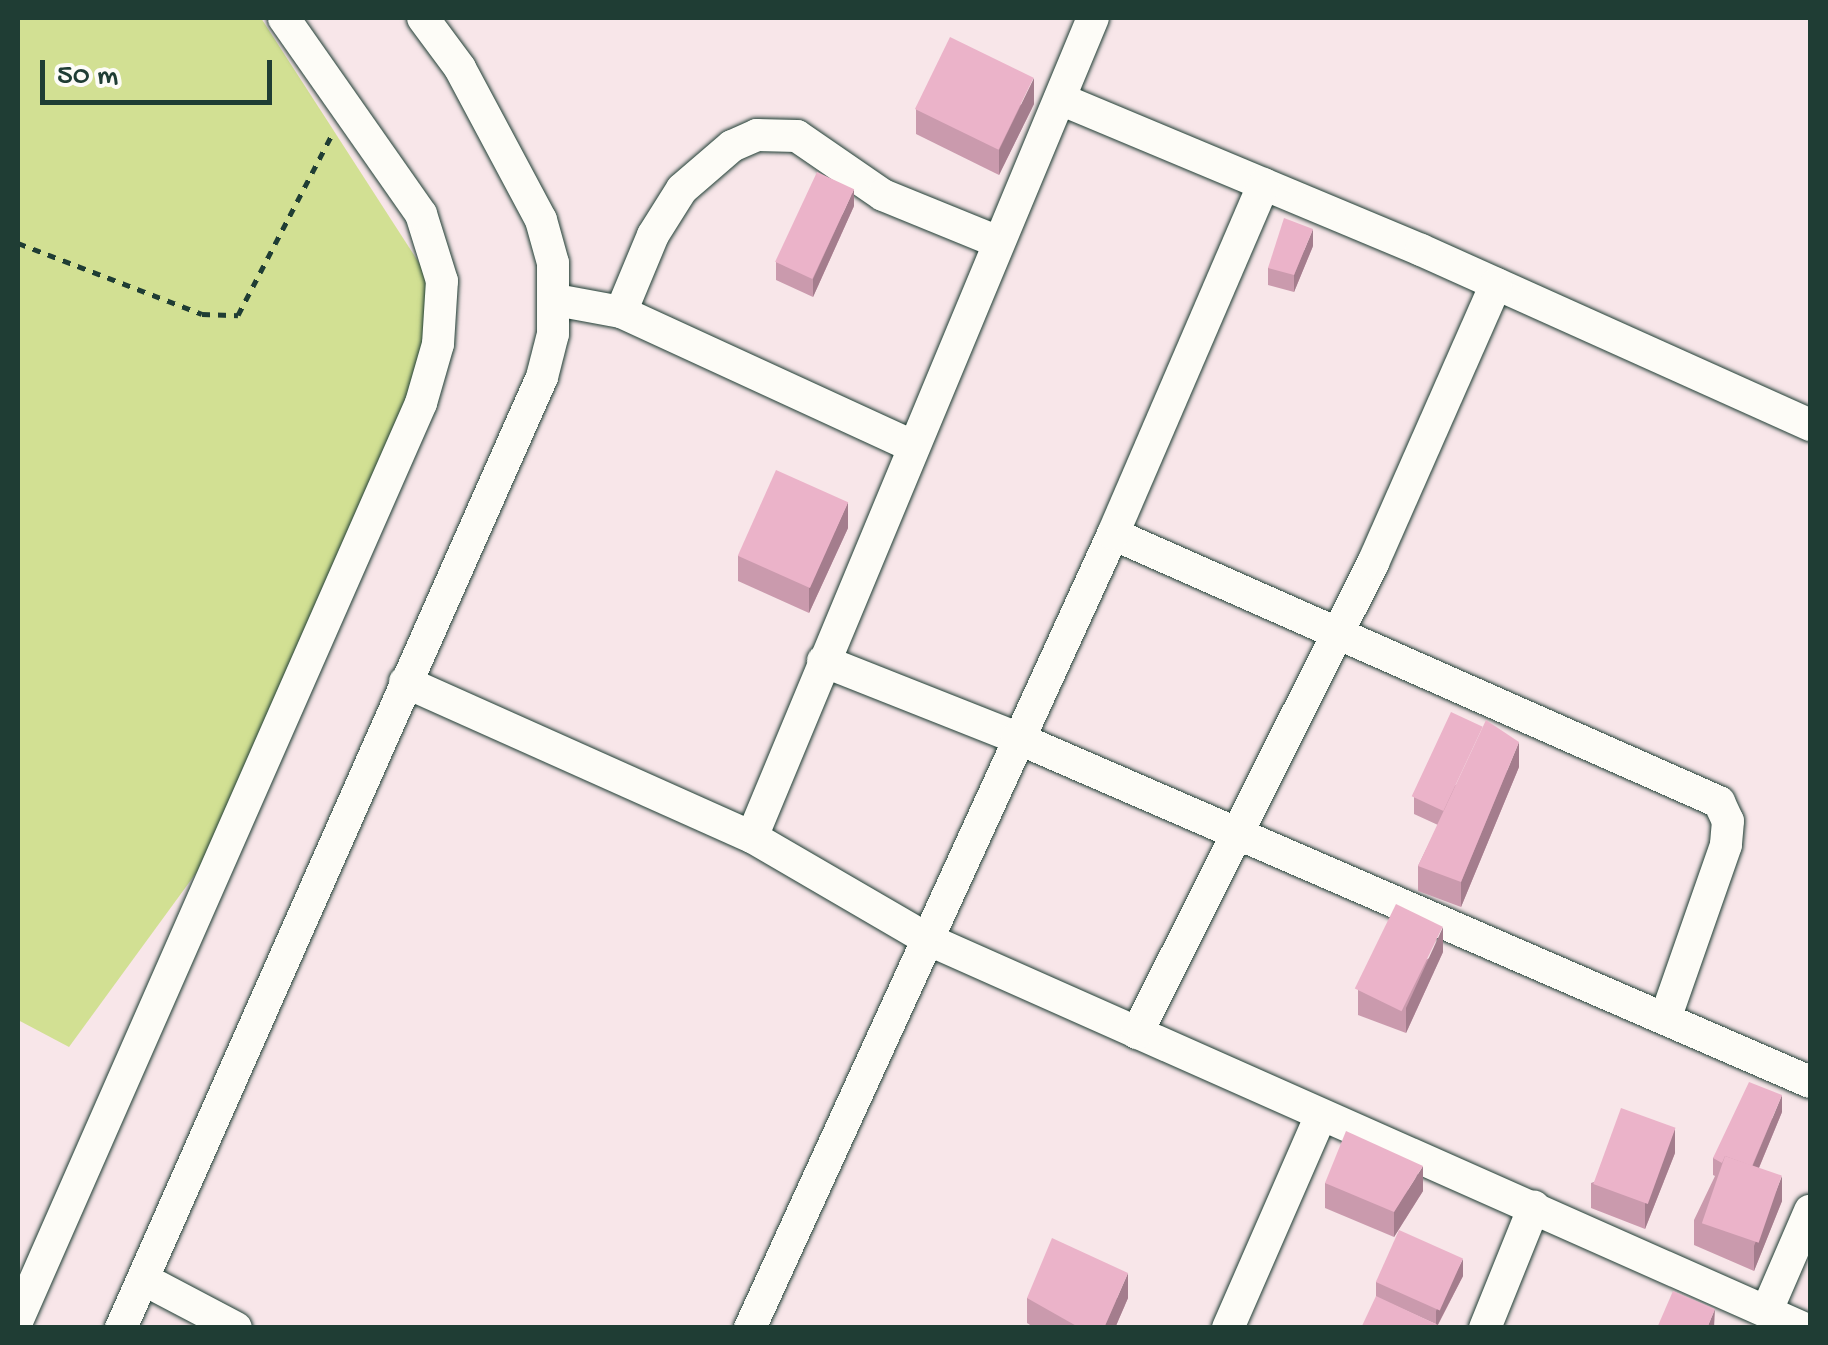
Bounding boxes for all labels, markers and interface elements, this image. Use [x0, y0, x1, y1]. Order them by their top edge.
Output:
scale bar [45, 40, 278, 102]
text: 50 m [57, 60, 118, 95]

